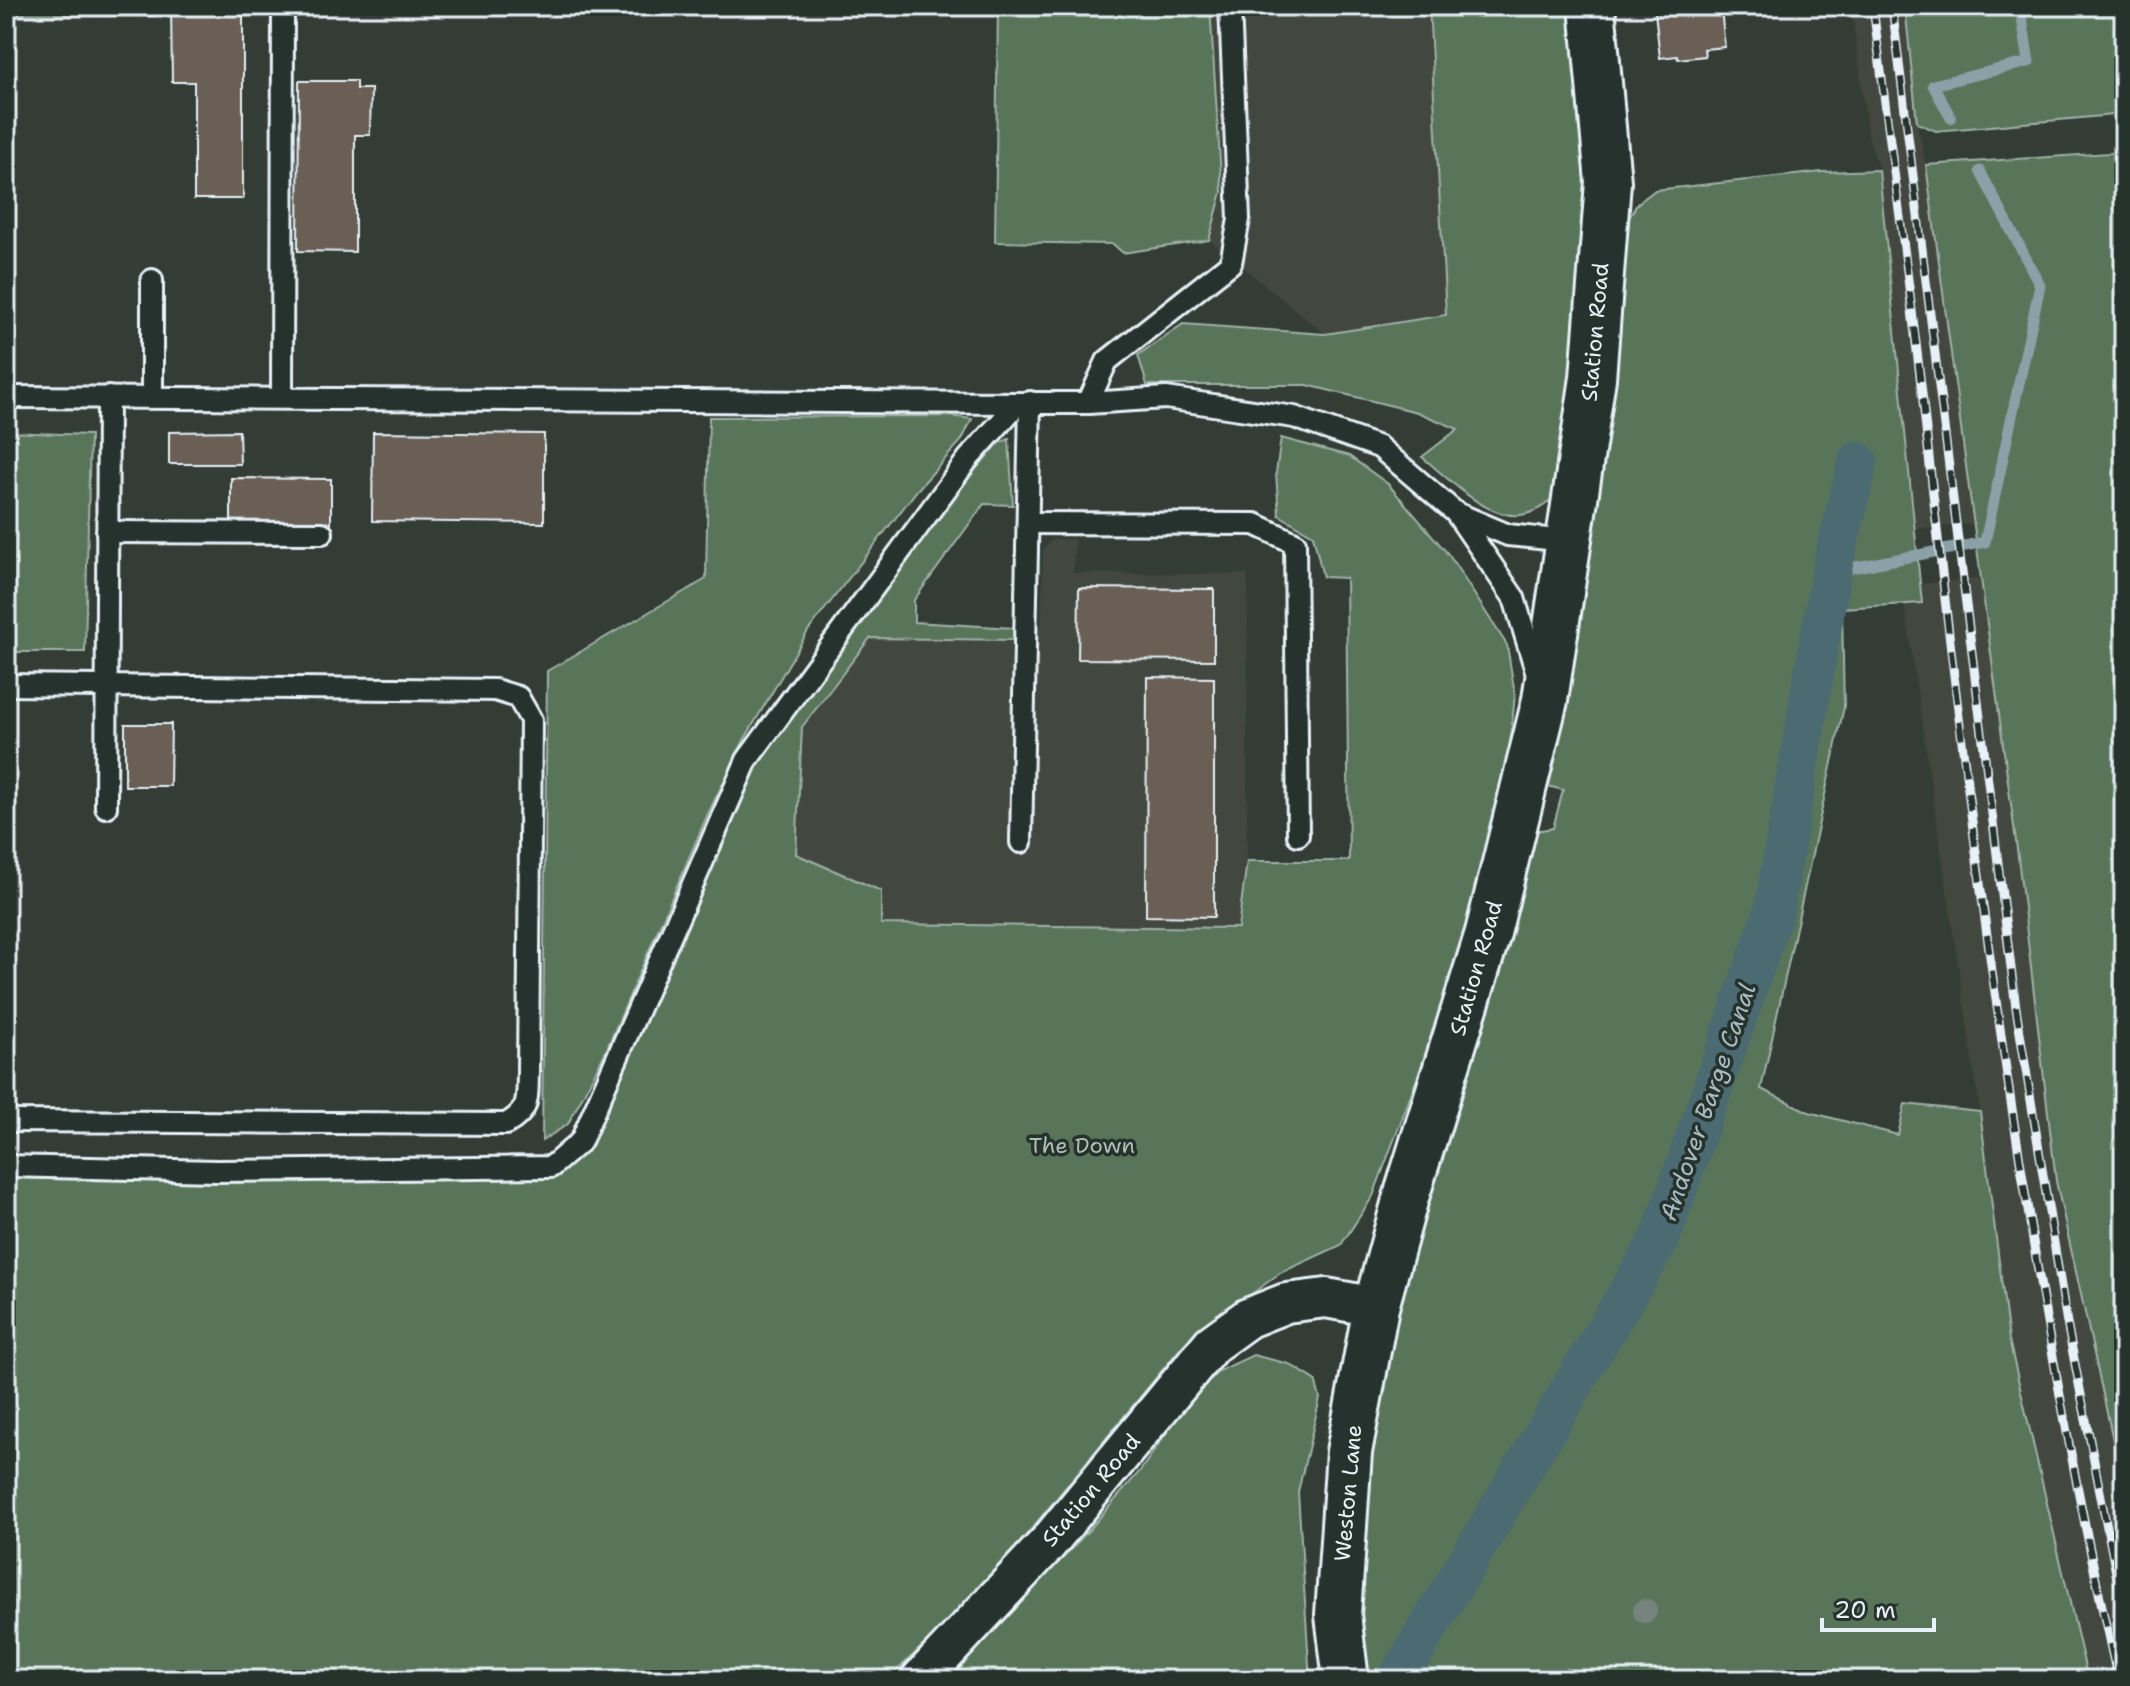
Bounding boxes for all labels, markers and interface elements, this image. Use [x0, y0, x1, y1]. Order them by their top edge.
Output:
street label: Station Road [1574, 261, 1616, 403]
street label: Station Road [1443, 897, 1509, 1039]
water label: Andover Barge Canal [1652, 979, 1764, 1225]
park label: The Down [1029, 1131, 1135, 1160]
street label: Weston Lane [1328, 1423, 1368, 1563]
street label: Station Road [1035, 1427, 1147, 1553]
scale bar [1822, 1582, 1934, 1632]
text: 20 m [1834, 1594, 1896, 1626]

